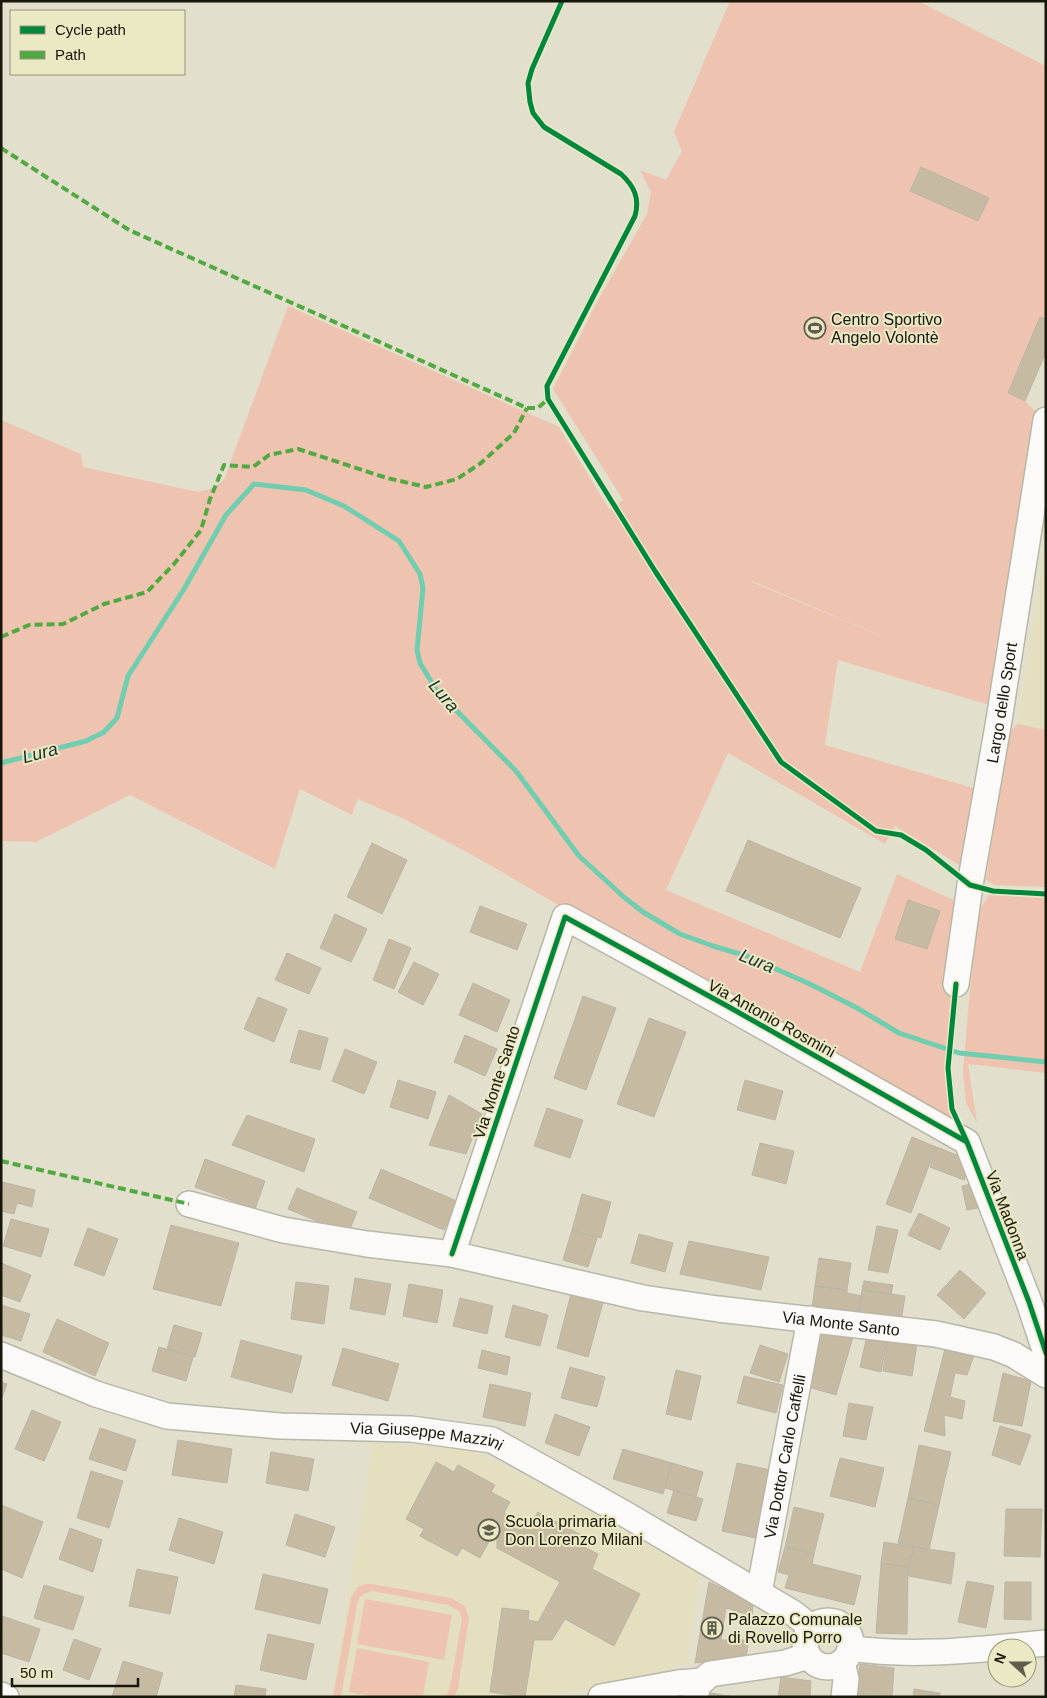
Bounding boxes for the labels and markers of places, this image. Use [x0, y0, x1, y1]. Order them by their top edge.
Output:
place label: Centro Sportivo Angelo Volontè [831, 311, 942, 346]
sports icon: Centro Sportivo Angelo Volontè [803, 316, 827, 340]
place label: Scuola primaria Don Lorenzo Milani [505, 1513, 643, 1548]
school or university icon: Scuola primaria Don Lorenzo Milani [477, 1518, 501, 1542]
place label: Palazzo Comunale di Rovello Porro [728, 1611, 862, 1646]
building icon: Palazzo Comunale di Rovello Porro [700, 1616, 724, 1640]

